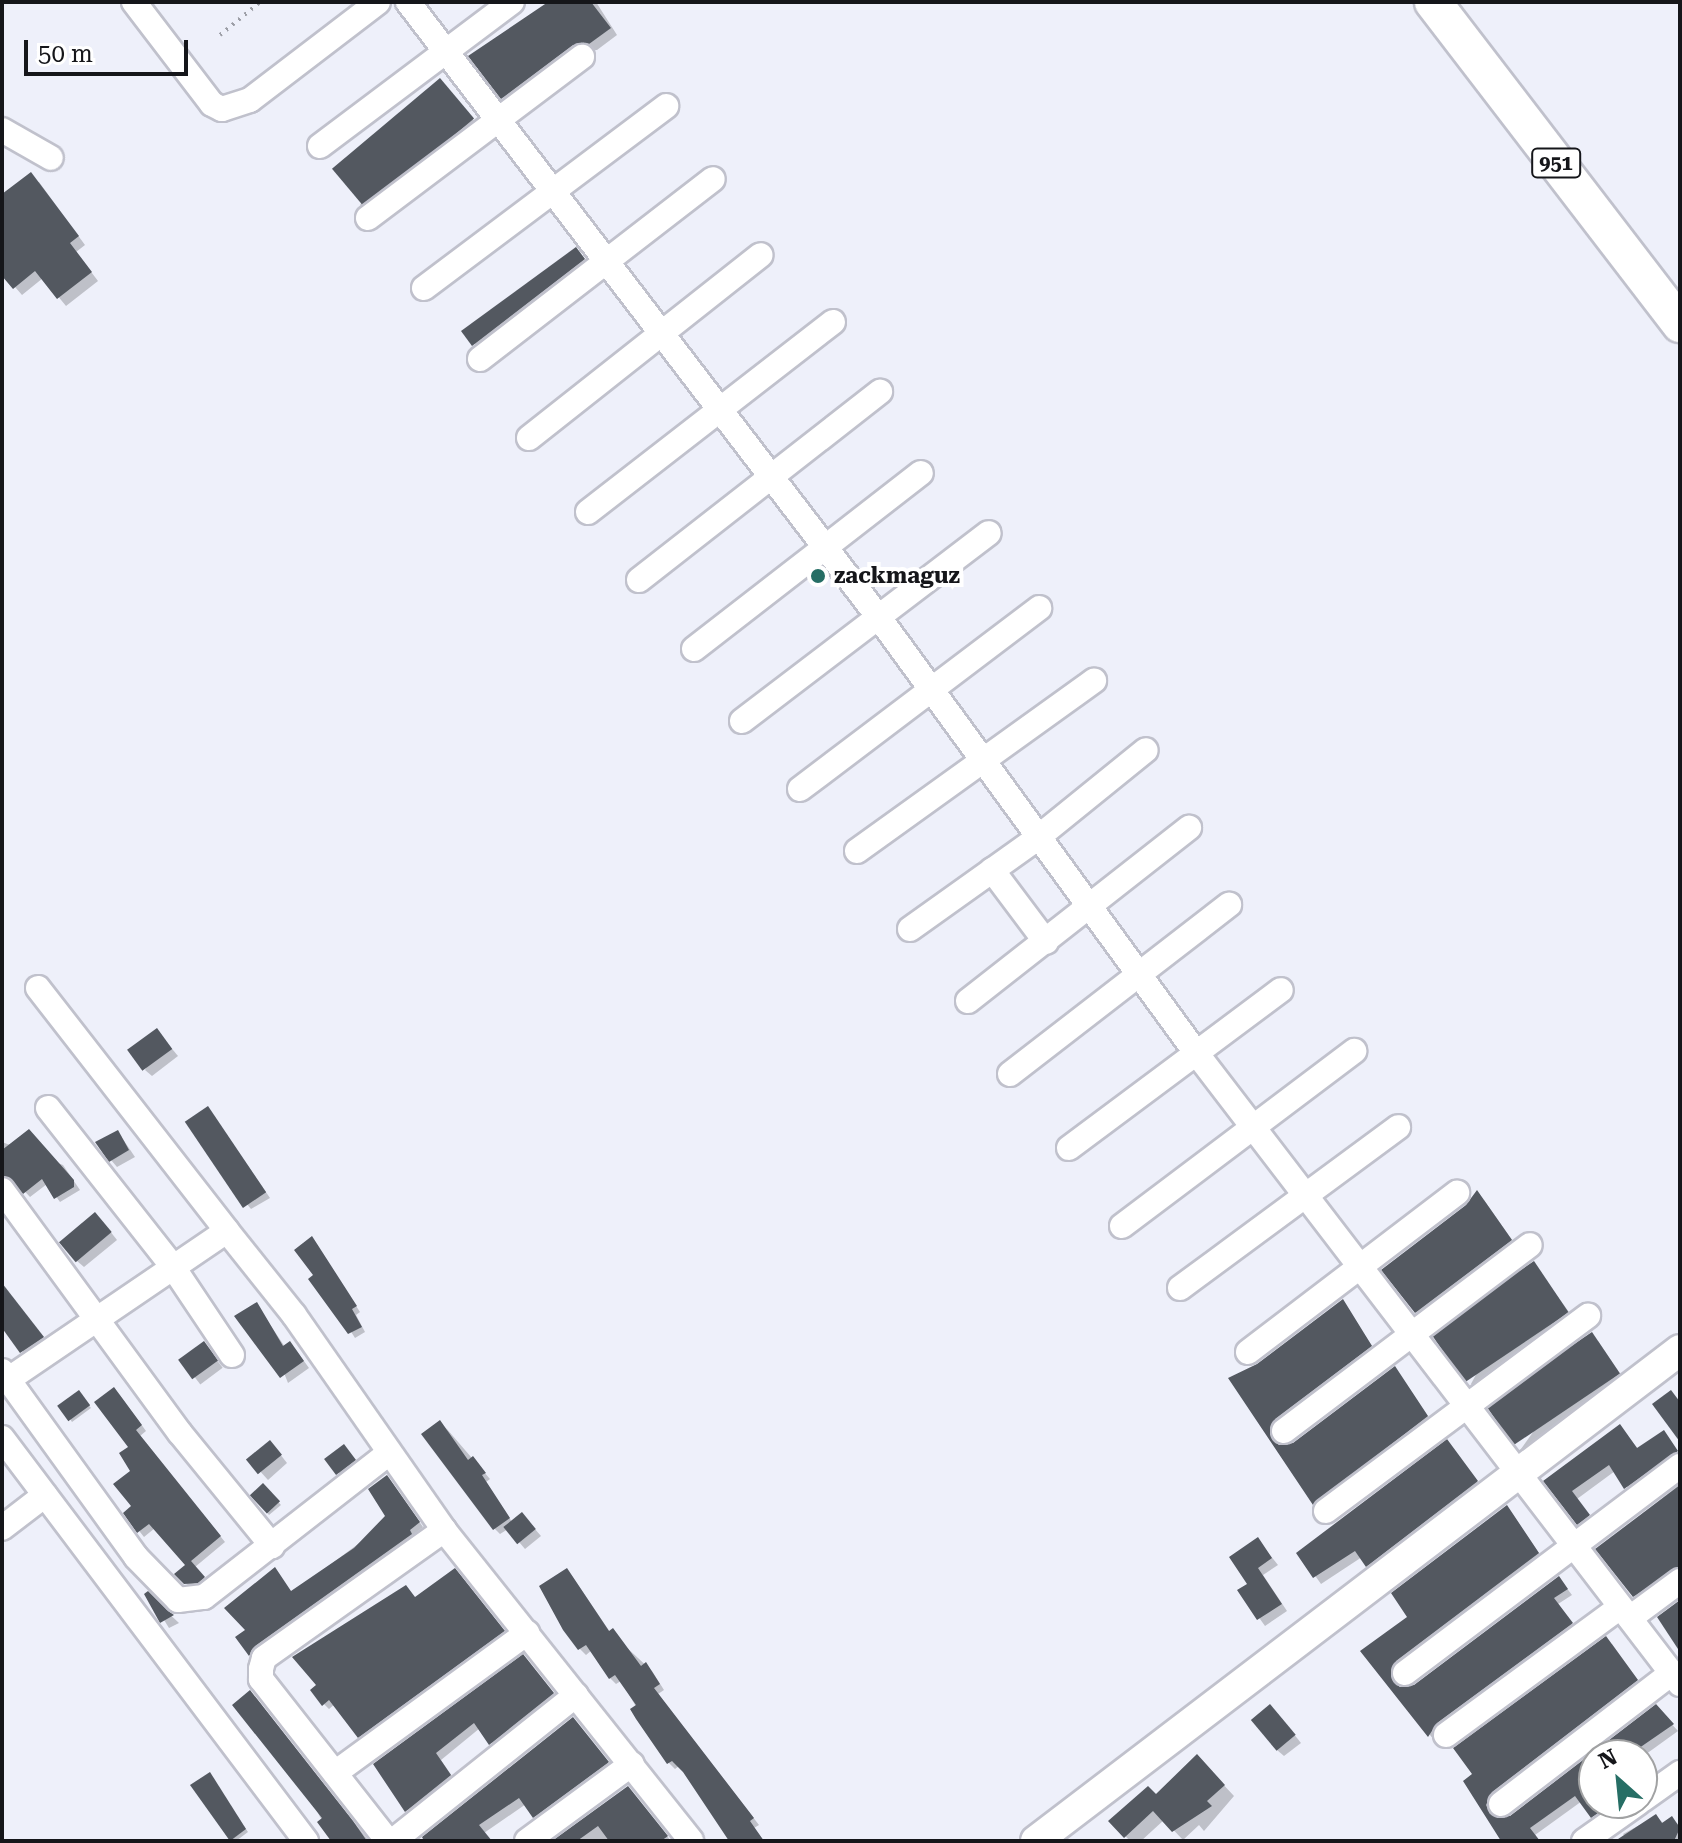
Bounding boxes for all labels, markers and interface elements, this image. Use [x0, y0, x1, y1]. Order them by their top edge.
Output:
scale bar [28, 24, 192, 74]
text: 50 m [38, 40, 93, 68]
road number: 951 [1530, 147, 1582, 179]
place label: zackmaguz [834, 563, 960, 589]
marker: zackmaguz [809, 567, 827, 585]
north arrow [1578, 1739, 1658, 1819]
text: N [1595, 1744, 1621, 1774]

